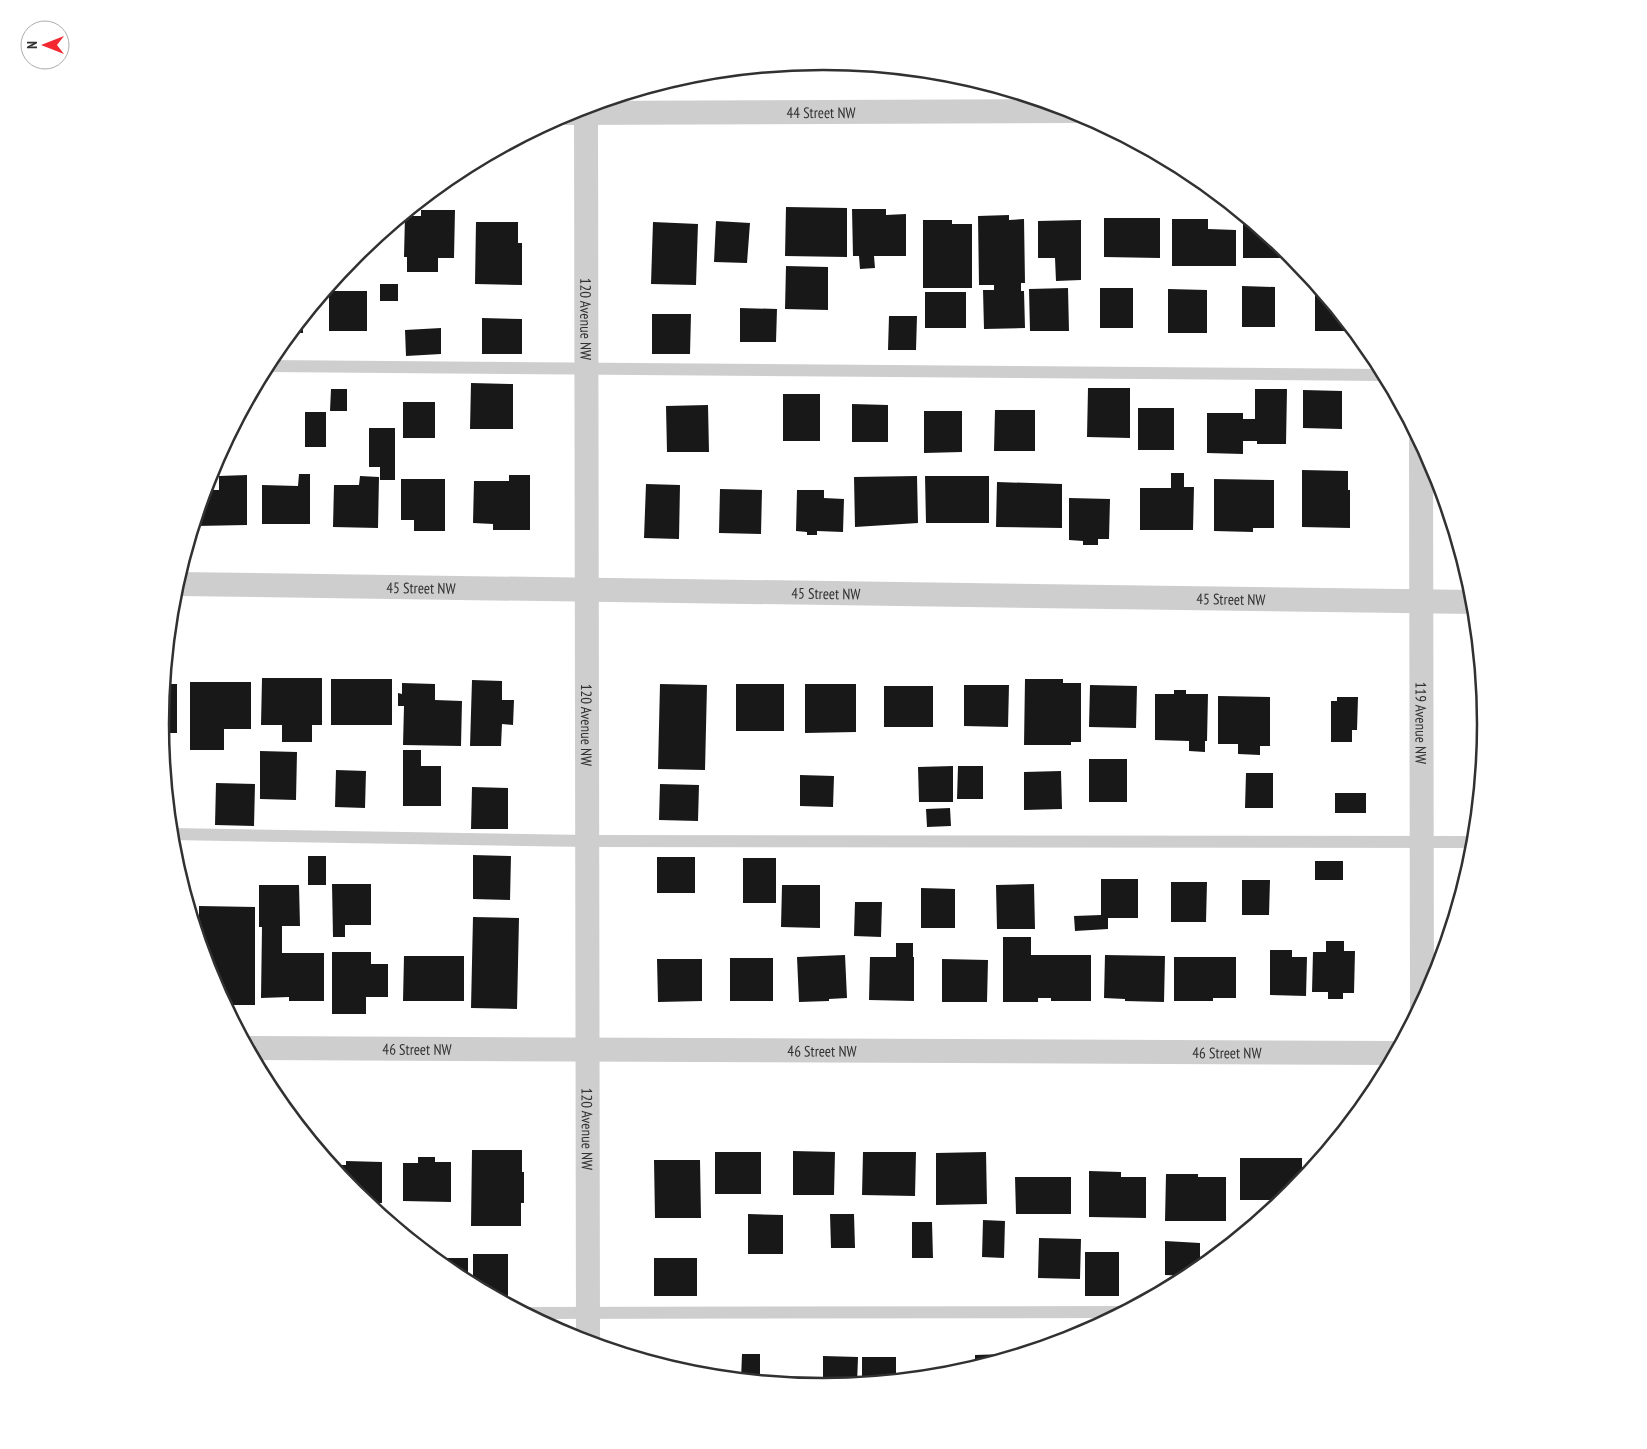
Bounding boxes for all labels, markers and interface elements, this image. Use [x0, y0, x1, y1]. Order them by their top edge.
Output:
north arrow [20, 20, 70, 70]
text: N [23, 41, 41, 49]
street label: 44 Street NW [786, 102, 856, 122]
street label: 120 Avenue NW [577, 278, 596, 360]
street label: 45 Street NW [386, 577, 456, 597]
street label: 45 Street NW [791, 583, 861, 603]
street label: 45 Street NW [1196, 589, 1266, 609]
street label: 119 Avenue NW [1412, 682, 1431, 764]
street label: 120 Avenue NW [577, 684, 597, 766]
street label: 46 Street NW [382, 1039, 452, 1058]
street label: 46 Street NW [787, 1041, 857, 1060]
street label: 46 Street NW [1192, 1043, 1262, 1062]
street label: 120 Avenue NW [578, 1088, 597, 1170]

